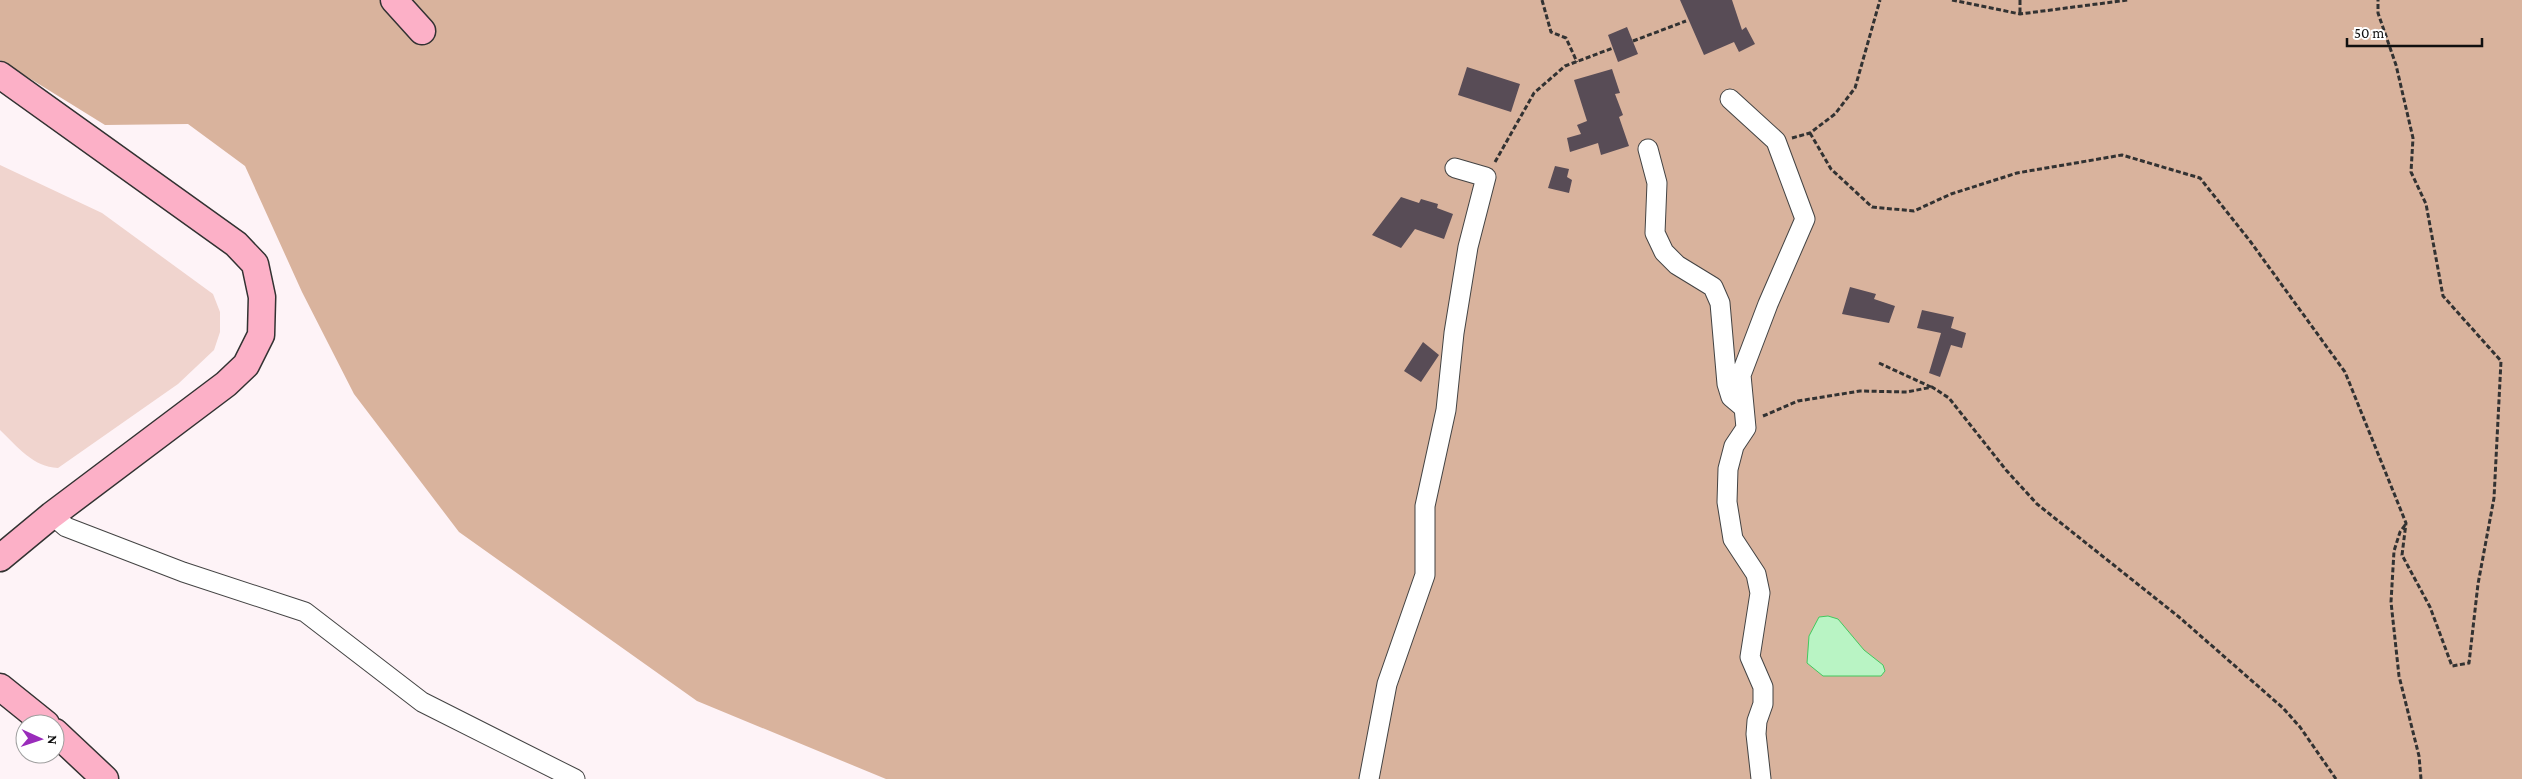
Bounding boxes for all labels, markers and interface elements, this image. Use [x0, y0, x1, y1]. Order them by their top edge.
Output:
scale bar [2347, 15, 2482, 47]
text: 50 m [2354, 25, 2384, 41]
north arrow [15, 714, 65, 764]
text: N [45, 734, 61, 745]

